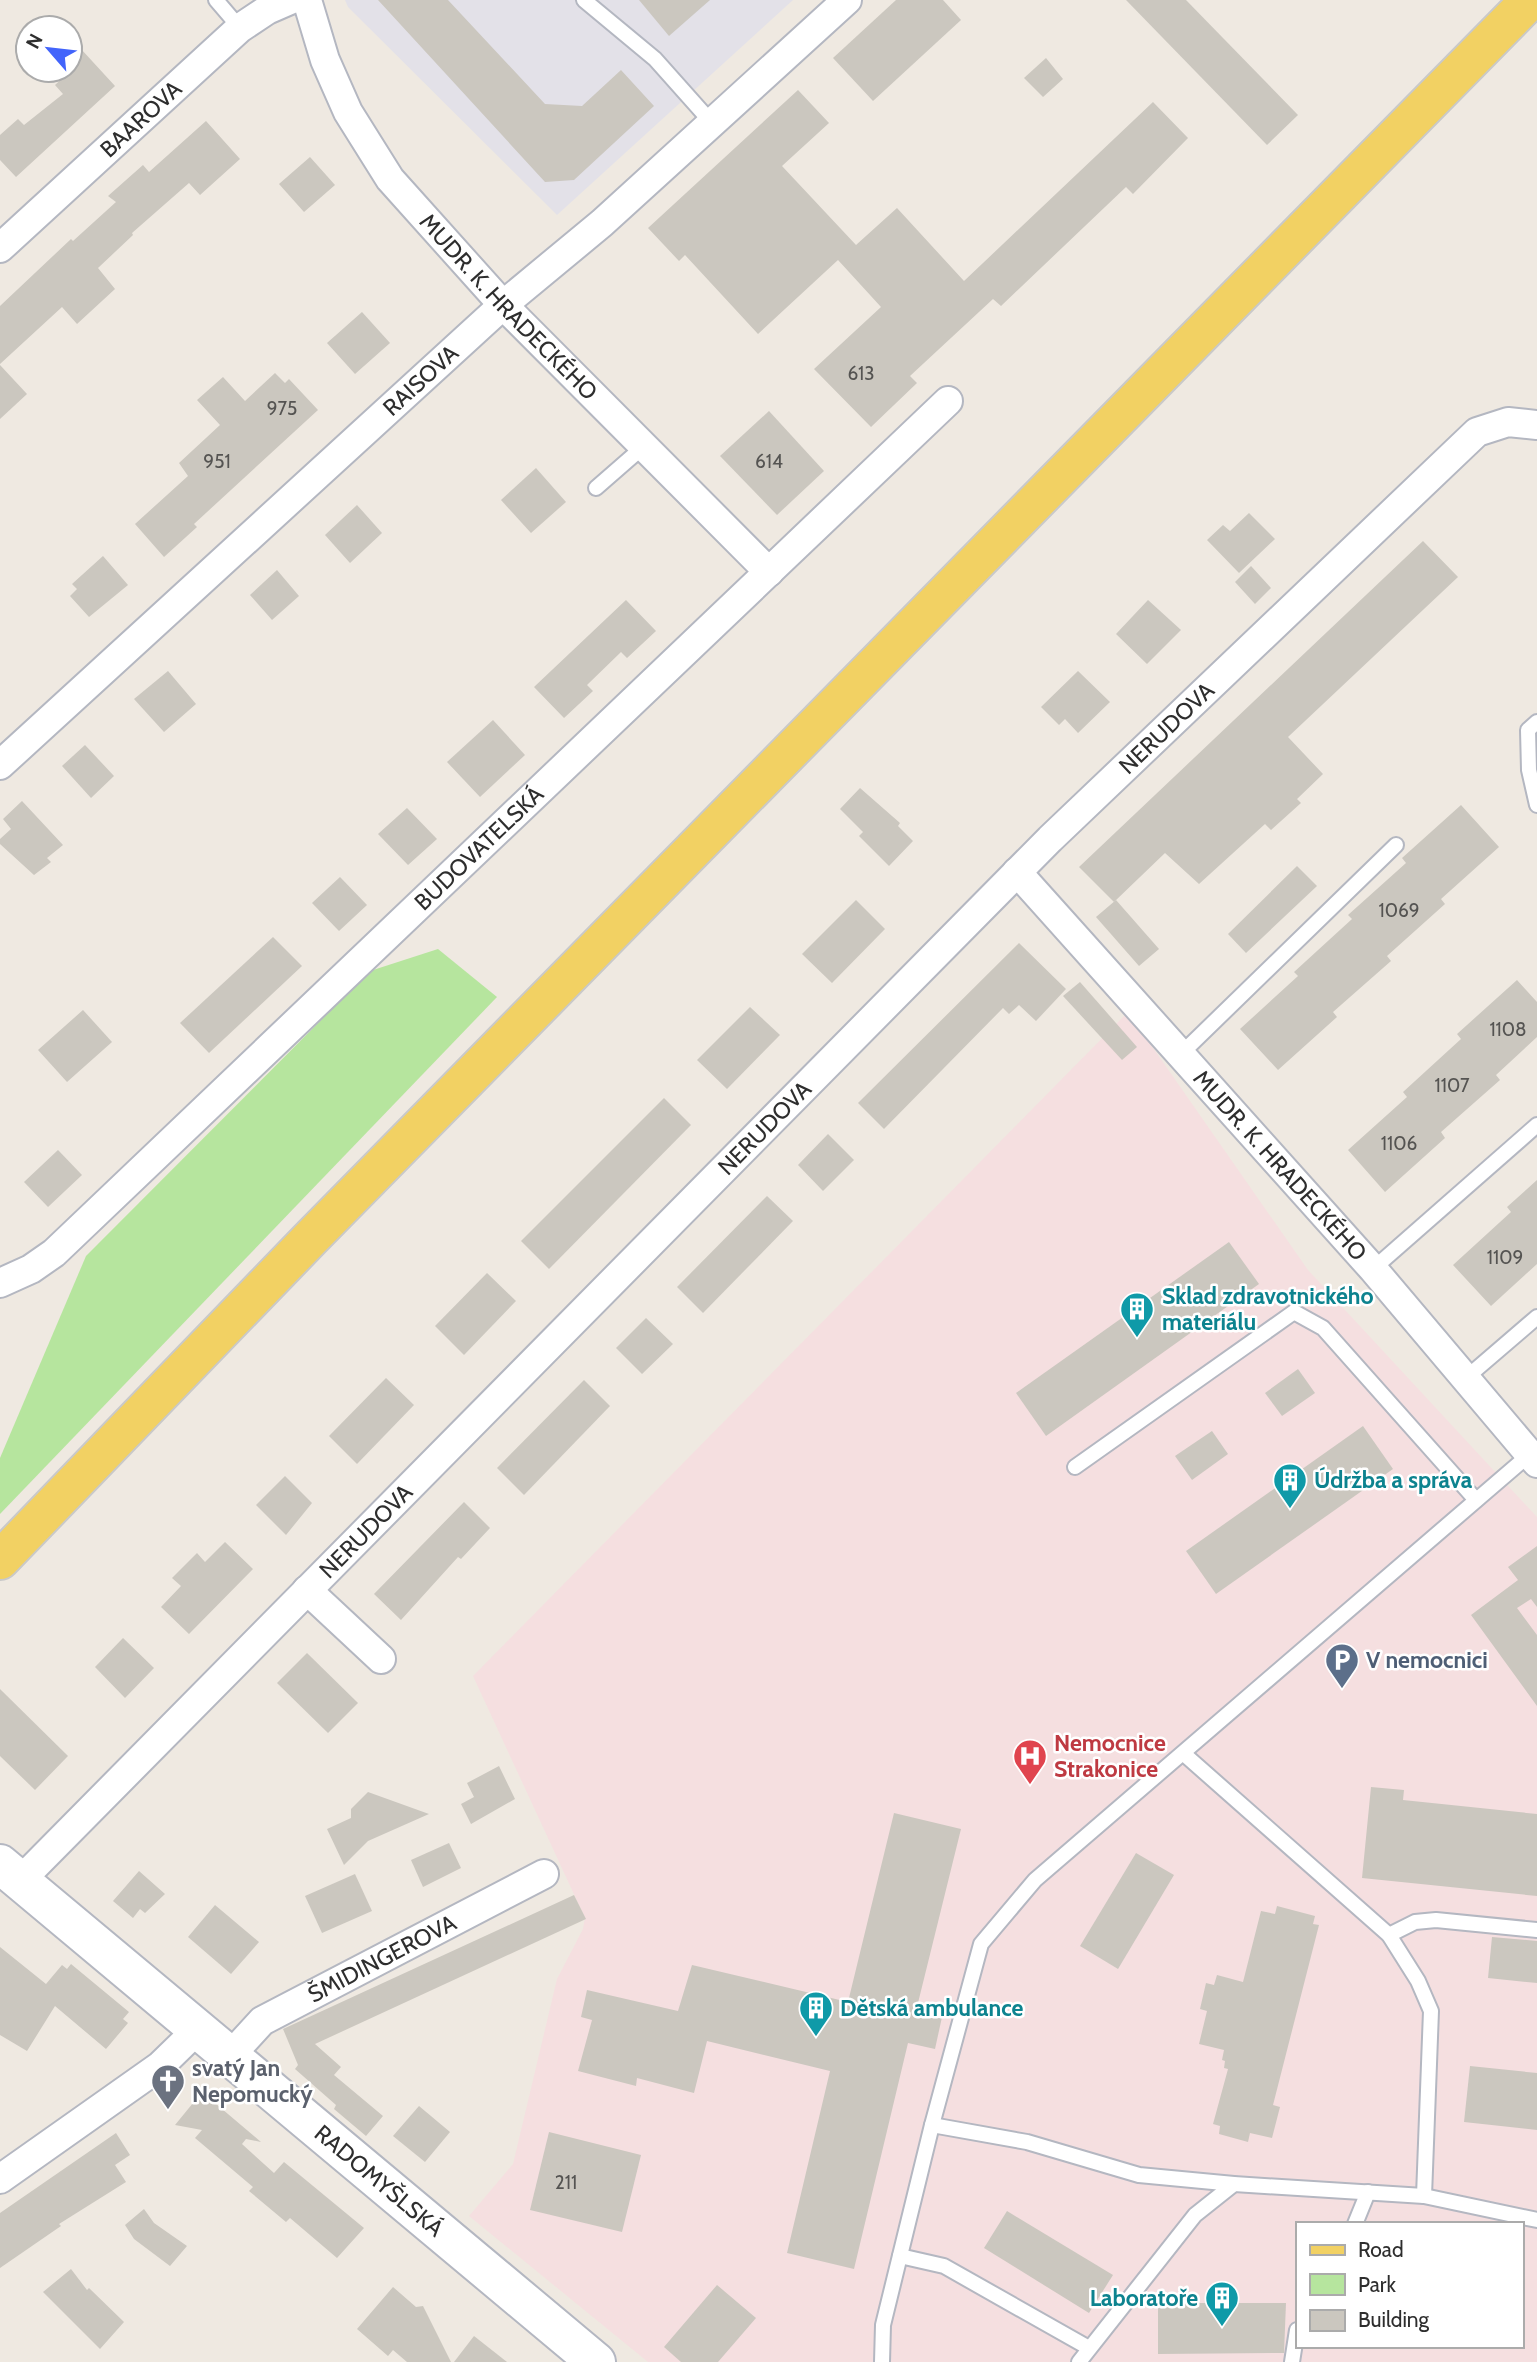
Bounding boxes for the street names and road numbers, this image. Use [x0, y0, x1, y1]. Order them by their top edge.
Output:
street label: BAAROVA [94, 75, 187, 163]
street label: MUDR. K. HRADECKÉHO [414, 208, 603, 406]
street label: RAISOVA [377, 339, 464, 422]
street label: NERUDOVA [1113, 676, 1220, 780]
street label: BUDOVATELSKÁ [409, 779, 549, 916]
street label: MUDR. K. HRADECKÉHO [1187, 1064, 1373, 1266]
street label: NERUDOVA [712, 1075, 817, 1181]
street label: NERUDOVA [313, 1478, 418, 1584]
street label: ŠMIDINGEROVA [303, 1908, 461, 2009]
street label: RADOMYŠLSKÁ [309, 2119, 450, 2243]

